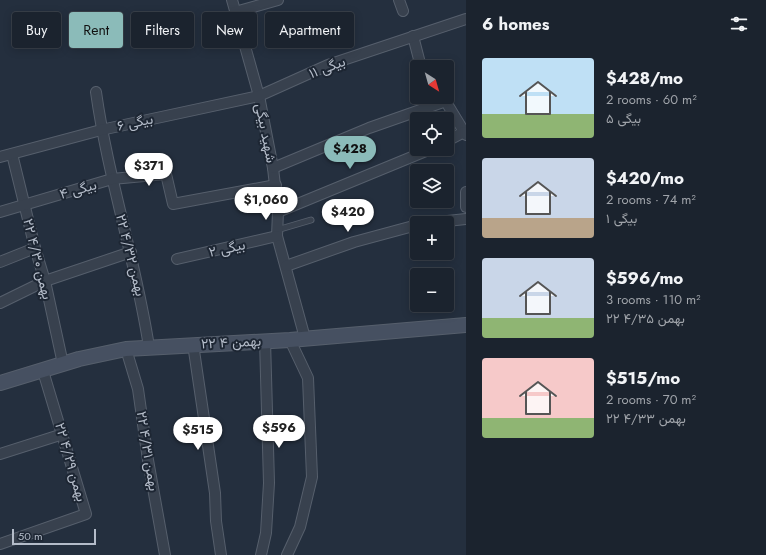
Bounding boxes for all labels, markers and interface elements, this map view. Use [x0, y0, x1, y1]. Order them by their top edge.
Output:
chip: Buy [12, 12, 61, 48]
chip: Rent [69, 12, 123, 48]
chip: Filters [131, 12, 194, 48]
chip: New [202, 12, 257, 48]
chip: Apartment [265, 12, 354, 48]
text: 6 homes [482, 12, 550, 36]
icon: filters [728, 13, 750, 35]
street label: بیگی ۱۱ [306, 51, 348, 83]
north arrow [410, 60, 454, 104]
map controls [410, 60, 454, 312]
text: $428/mo [606, 66, 683, 90]
icon: home [514, 74, 562, 122]
text: 2 rooms · 60 m² [606, 90, 697, 109]
street label: شهید بیگی [250, 102, 282, 164]
street label: بیگی ۶ [115, 108, 155, 136]
text: بیگی ۵ [606, 109, 641, 128]
button: locate [410, 112, 454, 156]
pin: $428 [326, 136, 374, 170]
text: $428 [333, 139, 367, 158]
pin: $371 [125, 153, 173, 187]
text: $371 [134, 156, 164, 175]
button: layers [410, 164, 454, 208]
text: $420/mo [606, 166, 684, 190]
street label: بیگی ۴ [57, 174, 99, 204]
icon: home [514, 174, 562, 222]
pin: $1,060 [233, 187, 299, 221]
text: $1,060 [244, 190, 288, 209]
text: 2 rooms · 74 m² [606, 190, 696, 209]
pin: $420 [324, 199, 372, 233]
text: $420 [331, 202, 365, 221]
text: بیگی ۱ [606, 209, 637, 228]
street label: ۲۲ بهمن ۴/۳۲ [111, 212, 151, 298]
street label: ۲۲ بهمن ۴/۳۰ [18, 216, 58, 302]
button: + [410, 216, 454, 260]
street label: بیگی ۲ [207, 234, 247, 262]
text: $596/mo [606, 266, 683, 290]
button: − [410, 268, 454, 312]
icon: home [514, 274, 562, 322]
text: 3 rooms · 110 m² [606, 290, 701, 309]
text: ۲۲ بهمن ۴/۳۵ [606, 309, 685, 328]
street label: ۲۲ بهمن ۴ [200, 330, 262, 354]
text: $515/mo [606, 366, 680, 390]
icon: home [514, 374, 562, 422]
text: 2 rooms · 70 m² [606, 390, 696, 409]
text: ۲۲ بهمن ۴/۳۳ [606, 409, 686, 428]
street label: ۲۲ بهمن ۴/۳۱ [132, 410, 164, 492]
pin: $596 [255, 415, 303, 449]
pin: $515 [174, 417, 222, 451]
text: $596 [262, 418, 296, 437]
street label: ۲۲ بهمن ۴/۲۹ [50, 420, 92, 504]
text: $515 [182, 420, 214, 439]
scale bar [12, 527, 96, 546]
text: 50 m [18, 528, 43, 544]

